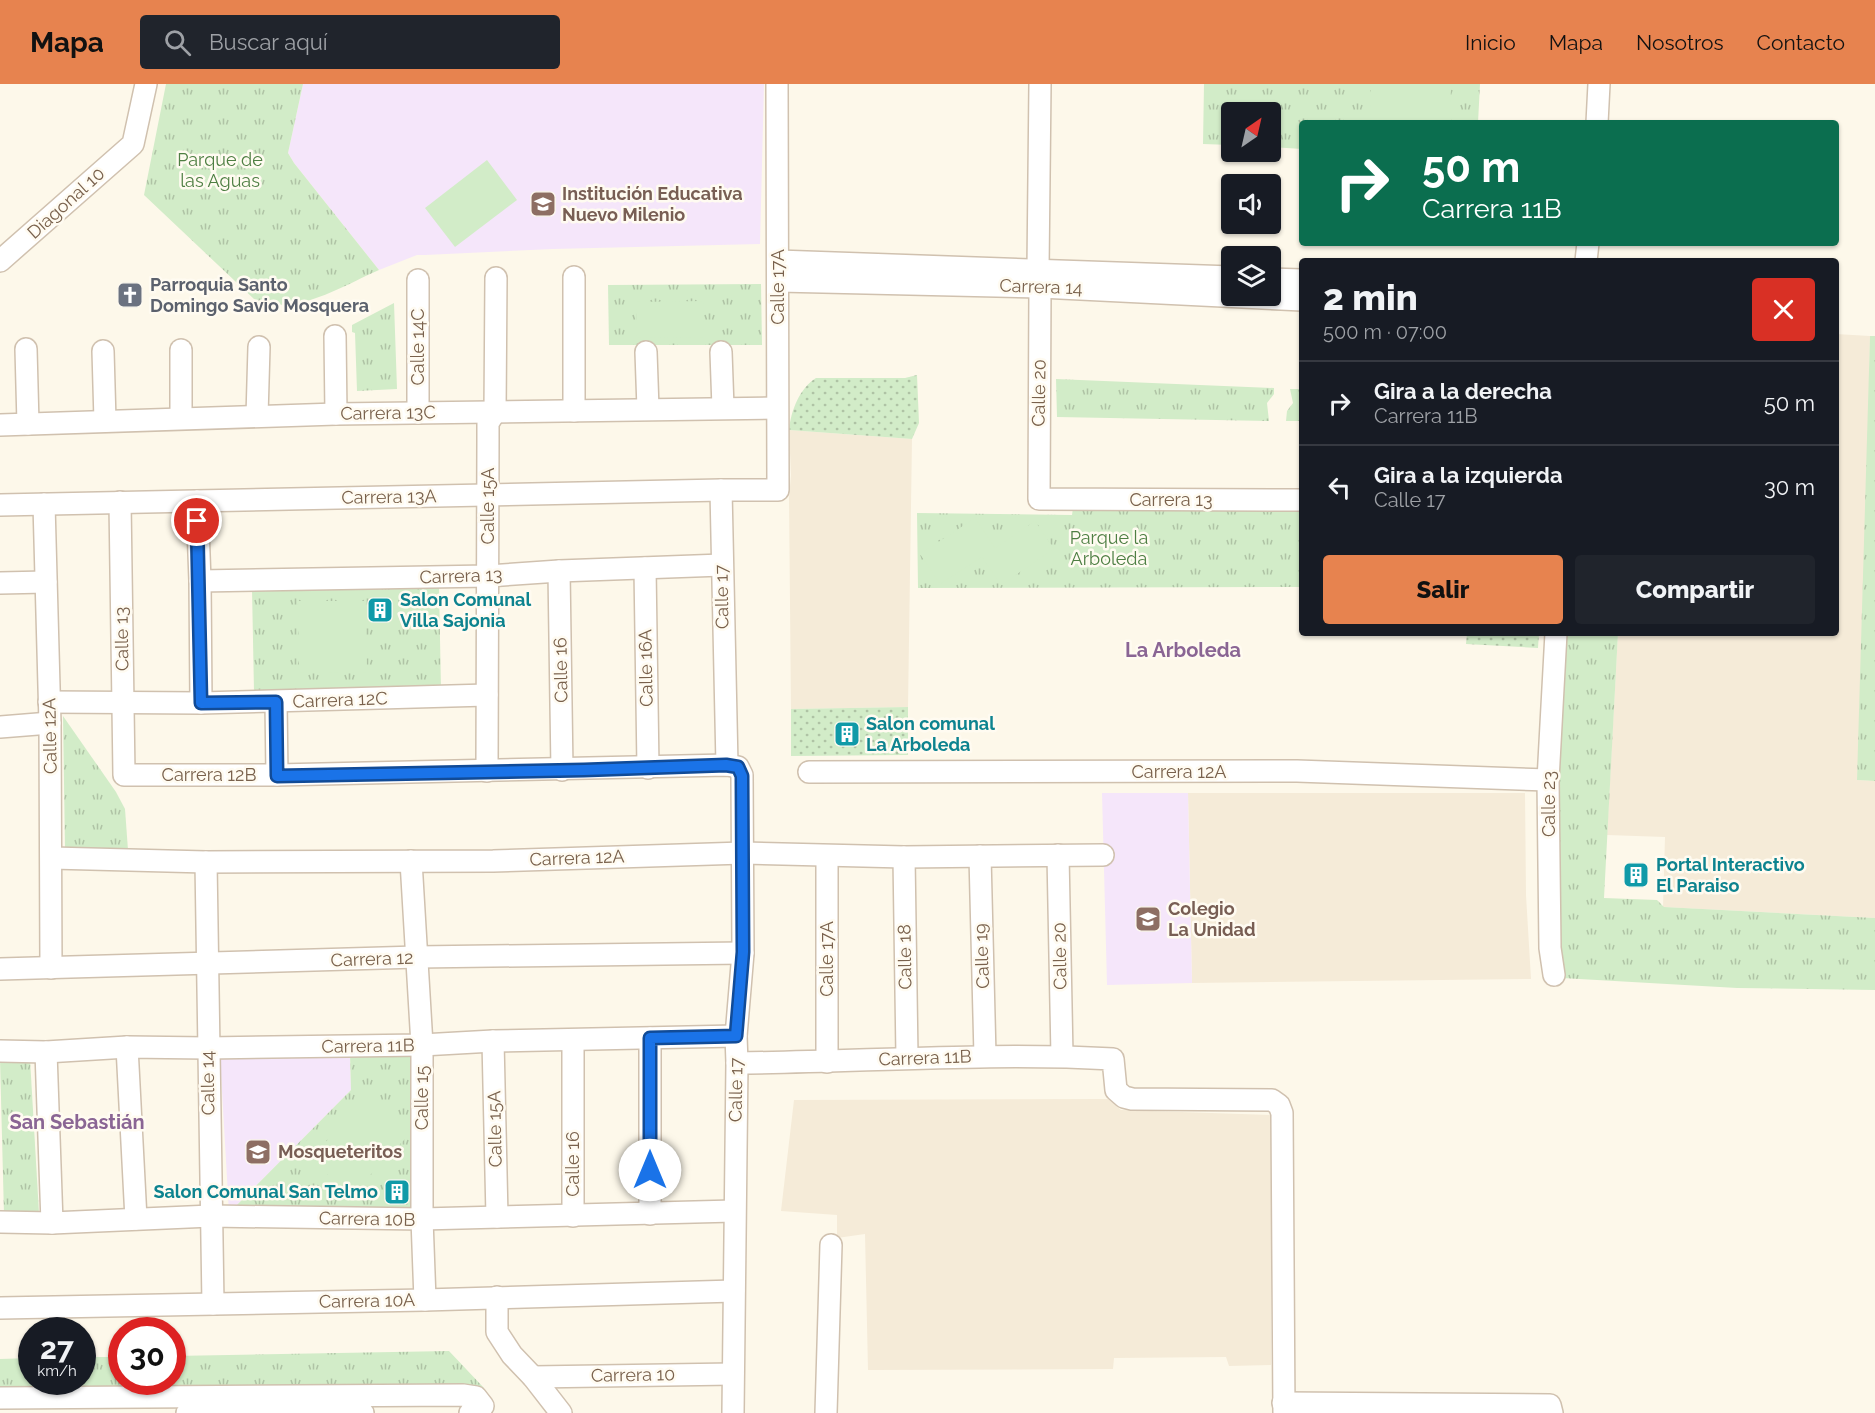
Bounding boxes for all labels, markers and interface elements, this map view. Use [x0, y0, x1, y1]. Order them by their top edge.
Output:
search box [140, 15, 560, 69]
text: Mapa [30, 26, 104, 59]
icon: search [161, 26, 194, 59]
text: Buscar aquí [209, 29, 328, 55]
text: Inicio [1465, 30, 1516, 55]
text: Mapa [1549, 30, 1603, 55]
text: Nosotros [1636, 30, 1724, 55]
text: Contacto [1757, 30, 1845, 55]
north arrow [1221, 102, 1281, 162]
map controls [1221, 102, 1281, 306]
text: 50 m [1422, 143, 1520, 192]
icon: right [1323, 144, 1401, 222]
park label: Parque de las Aguas [177, 149, 263, 191]
street label: Diagonal 10 [23, 163, 109, 243]
button: sound [1221, 174, 1281, 234]
place label: Institución Educativa Nuevo Milenio [562, 183, 743, 225]
school or university icon: Institución Educativa Nuevo Milenio [528, 189, 558, 219]
text: Carrera 11B [1422, 193, 1562, 224]
button: layers [1221, 246, 1281, 306]
street label: Calle 17A [767, 249, 788, 325]
place label: Parroquia Santo Domingo Savio Mosquera [150, 274, 369, 316]
street label: Carrera 14 [999, 275, 1083, 298]
text: 2 min [1323, 276, 1418, 318]
button: close [1752, 278, 1815, 341]
church icon: Parroquia Santo Domingo Savio Mosquera [115, 280, 145, 310]
street label: Calle 14C [407, 309, 428, 386]
text: 500 m · 07:00 [1323, 320, 1447, 344]
street label: Calle 20 [1027, 359, 1050, 427]
text: Gira a la derecha [1374, 378, 1552, 404]
icon: right [1323, 387, 1356, 420]
text: 50 m [1764, 390, 1815, 416]
street label: Carrera 13C [340, 401, 436, 424]
text: Carrera 11B [1374, 404, 1478, 428]
text: Gira a la izquierda [1374, 462, 1563, 488]
street label: Calle 15A [477, 468, 498, 544]
icon: left [1323, 471, 1356, 504]
text: 30 m [1764, 474, 1815, 500]
street label: Carrera 13A [341, 485, 437, 508]
text: Calle 17 [1374, 488, 1446, 512]
street label: Carrera 13 [1129, 489, 1213, 510]
pin [171, 495, 222, 546]
icon: arrive [180, 504, 213, 537]
park label: Parque la Arboleda [1070, 527, 1148, 569]
button: Salir [1323, 555, 1563, 624]
button: Compartir [1575, 555, 1815, 624]
street label: Carrera 13 [419, 564, 503, 587]
street label: Calle 17 [710, 564, 733, 629]
place label: Salon Comunal Villa Sajonia [400, 589, 531, 631]
building icon: Salon Comunal Villa Sajonia [365, 595, 395, 625]
street label: Calle 13 [110, 607, 133, 671]
street label: Calle 16A [634, 629, 657, 707]
street label: Calle 16 [549, 637, 572, 703]
district label: La Arboleda [1125, 638, 1241, 662]
street label: Carrera 12C [292, 687, 388, 712]
street label: Calle 12A [38, 698, 61, 774]
place label: Salon comunal La Arboleda [866, 713, 995, 755]
building icon: Salon comunal La Arboleda [832, 719, 862, 749]
street label: Carrera 12A [1131, 761, 1227, 782]
street label: Carrera 12B [162, 764, 256, 785]
street label: Calle 23 [1538, 771, 1559, 837]
street label: Carrera 12A [529, 845, 625, 870]
place label: Portal Interactivo El Paraiso [1656, 854, 1805, 896]
building icon: Portal Interactivo El Paraiso [1621, 860, 1651, 890]
place label: Colegio La Unidad [1168, 898, 1256, 940]
school or university icon: Colegio La Unidad [1133, 904, 1163, 934]
street label: Calle 17A [816, 921, 837, 997]
street label: Calle 20 [1048, 922, 1071, 990]
street label: Calle 19 [970, 923, 993, 989]
street label: Calle 18 [893, 924, 916, 990]
street label: Carrera 12 [330, 947, 414, 970]
street label: Carrera 11B [321, 1034, 415, 1057]
street label: Carrera 11B [878, 1045, 972, 1070]
street label: Calle 14 [196, 1050, 219, 1116]
street label: Calle 17 [724, 1057, 747, 1122]
street label: Calle 15 [411, 1066, 432, 1130]
street label: Calle 15A [483, 1090, 506, 1168]
district label: San Sebastián [9, 1110, 145, 1134]
street label: Calle 16 [562, 1131, 583, 1197]
school or university icon: Mosqueteritos [243, 1137, 273, 1167]
position arrow [618, 1138, 682, 1202]
place label: Mosqueteritos [278, 1141, 402, 1162]
building icon: Salon Comunal San Telmo [382, 1177, 412, 1207]
place label: Salon Comunal San Telmo [154, 1181, 378, 1202]
street label: Carrera 10B [319, 1207, 415, 1230]
street label: Carrera 10A [319, 1289, 415, 1312]
speed limit sign: 30 [108, 1317, 186, 1395]
text: 27 [40, 1331, 74, 1366]
text: km/h [37, 1362, 77, 1380]
street label: Carrera 10 [591, 1363, 675, 1386]

